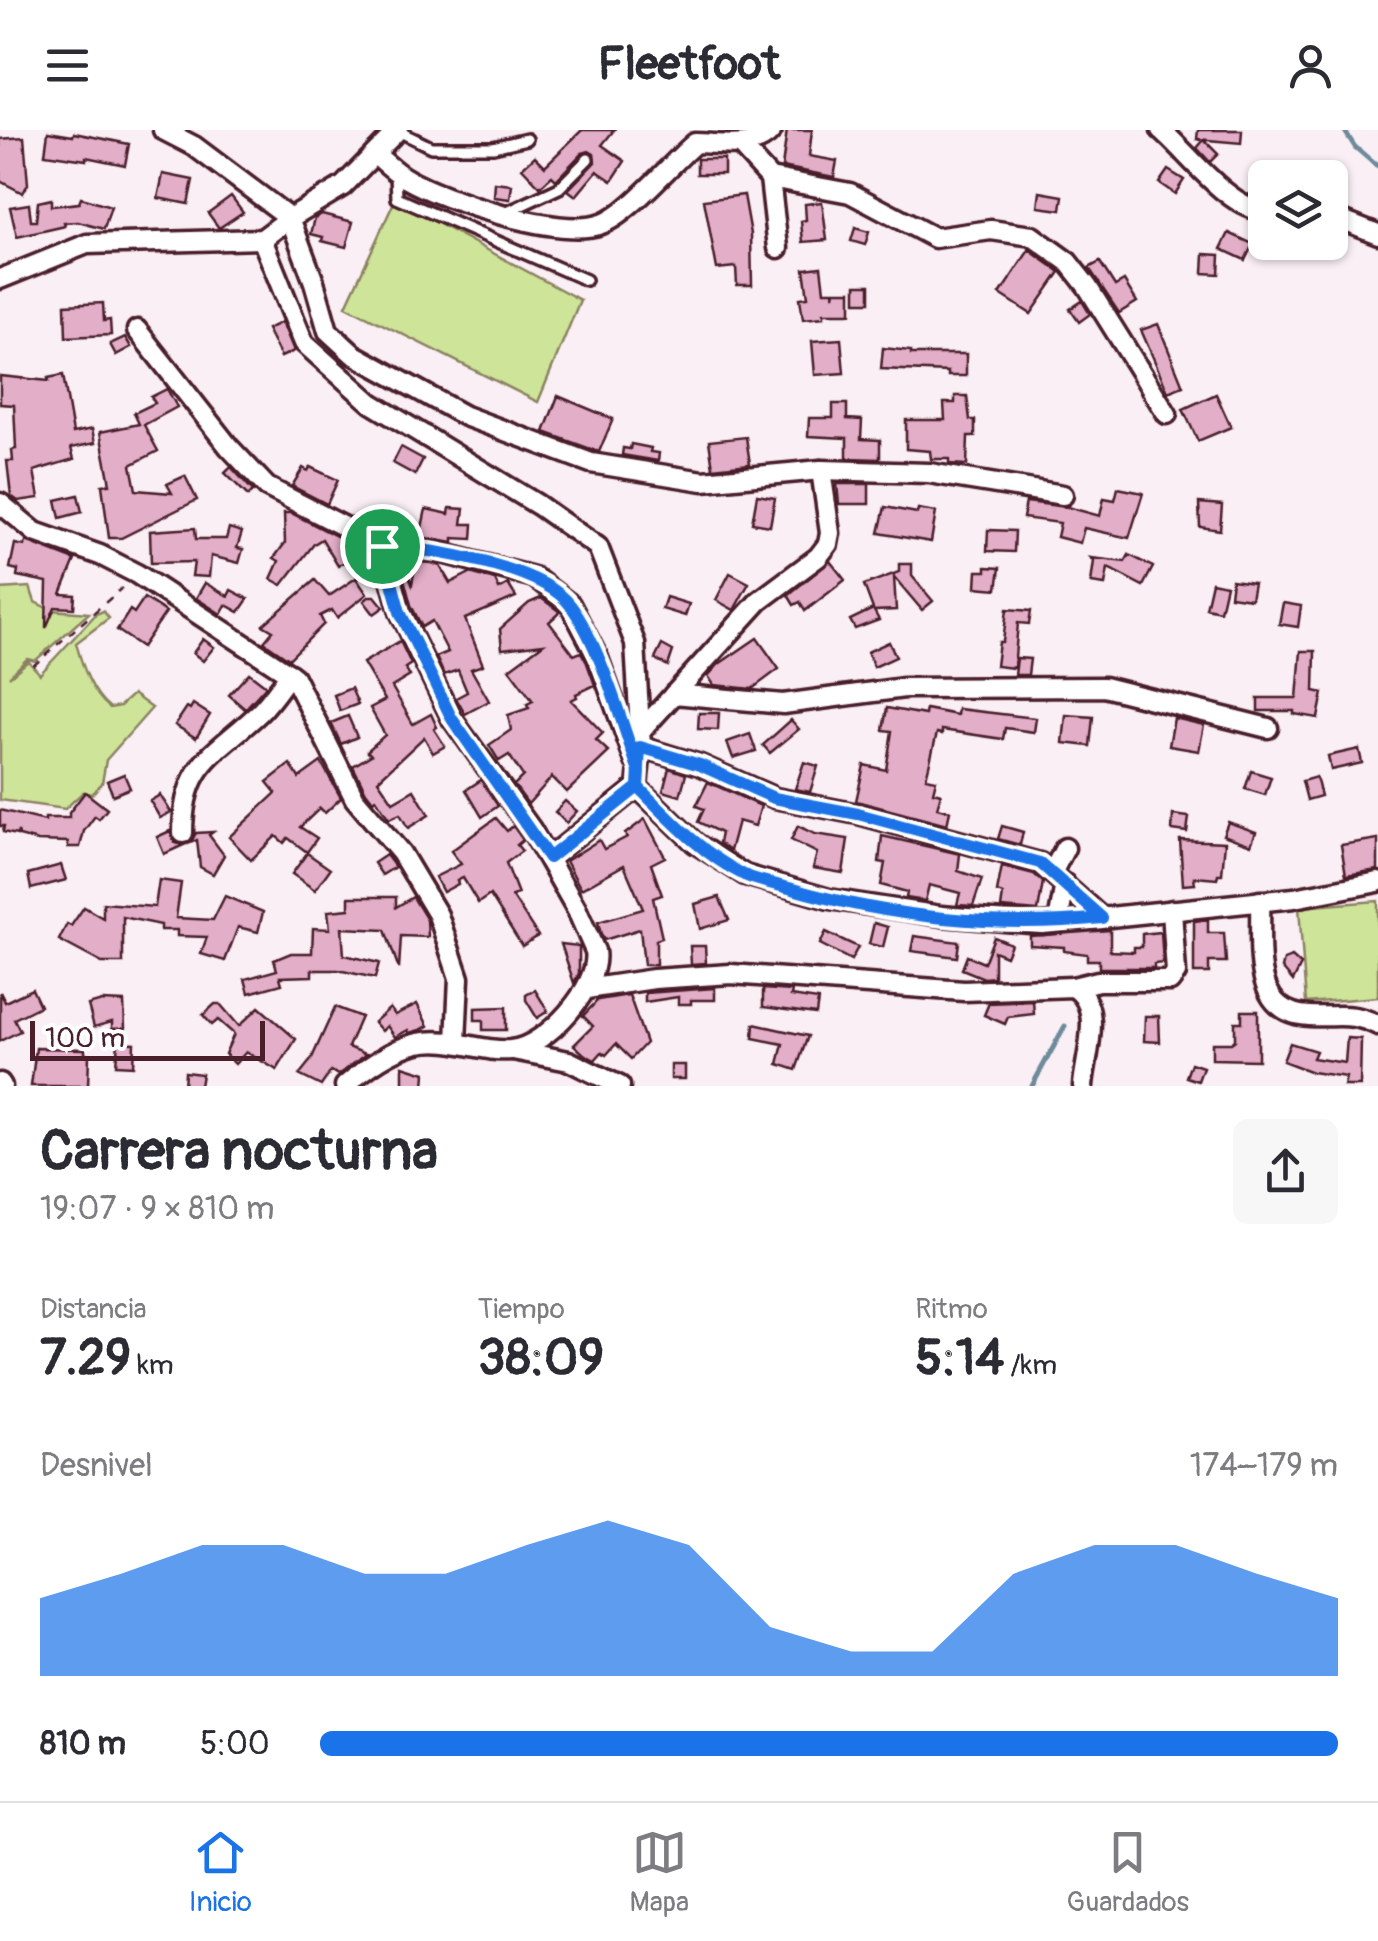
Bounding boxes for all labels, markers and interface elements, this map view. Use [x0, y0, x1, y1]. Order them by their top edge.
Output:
text: Fleetfoot [598, 37, 780, 93]
icon: menu [40, 38, 95, 93]
icon: person [1283, 38, 1338, 93]
map controls [1248, 160, 1348, 260]
button: layers [1248, 160, 1348, 260]
pin [340, 504, 425, 589]
icon: arrive [355, 519, 410, 574]
scale bar [30, 1016, 265, 1060]
text: 100 m [45, 1021, 125, 1056]
text: Carrera nocturna [40, 1117, 438, 1186]
button: share [1233, 1119, 1338, 1224]
text: 19:07 · 9 × 810 m [40, 1189, 274, 1229]
text: Distancia [40, 1292, 147, 1327]
text: Tiempo [478, 1292, 565, 1327]
text: Ritmo [915, 1292, 988, 1327]
text: 7.29 [40, 1327, 131, 1390]
text: 38:09 [478, 1327, 604, 1390]
text: 5:14 [915, 1327, 1004, 1390]
text: km [131, 1348, 174, 1383]
text: /km [1004, 1348, 1057, 1383]
text: Desnivel [40, 1446, 153, 1486]
text: 174–179 m [1190, 1446, 1338, 1486]
text: 810 m [40, 1724, 126, 1764]
text: 5:00 [200, 1724, 270, 1764]
tab: Inicio [189, 1825, 252, 1920]
tab: Mapa [629, 1825, 689, 1920]
tab: Guardados [1067, 1825, 1189, 1920]

